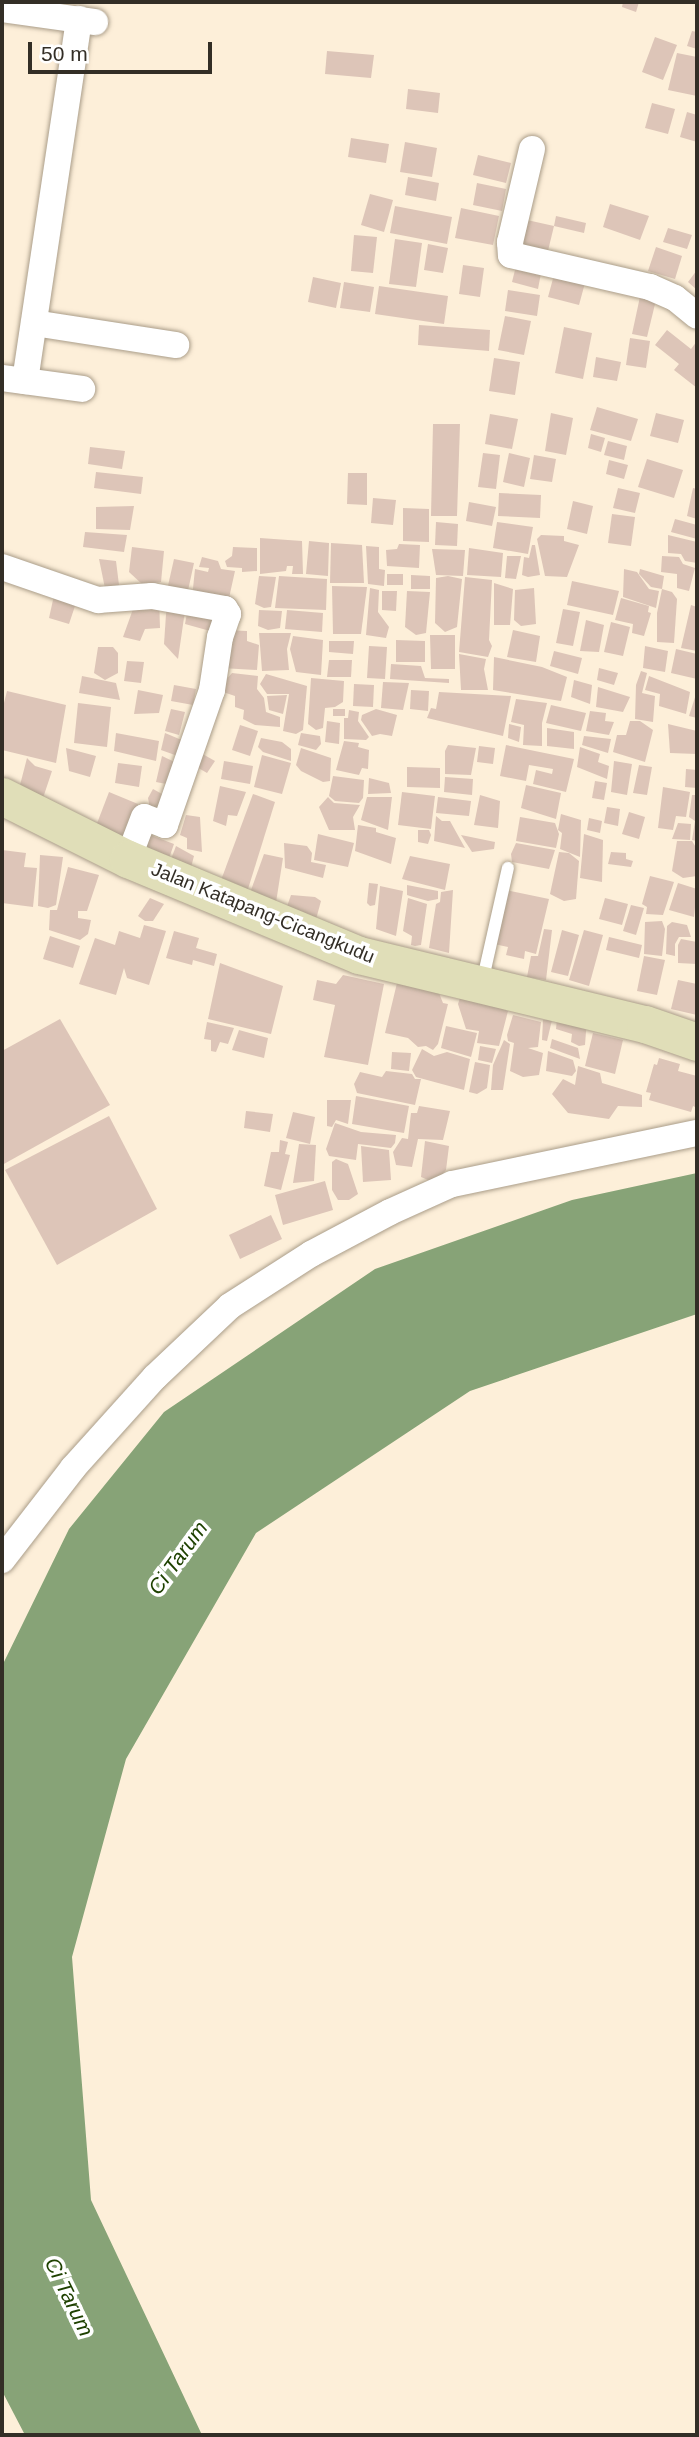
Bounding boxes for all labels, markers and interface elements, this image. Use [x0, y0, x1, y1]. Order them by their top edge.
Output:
scale bar [32, 28, 215, 72]
text: 50 m [41, 42, 88, 65]
street label: Jalan Katapang-Cicangkudu [148, 858, 378, 968]
water label: Ci Tarum [143, 1516, 213, 1600]
water label: Ci Tarum [39, 2254, 99, 2340]

